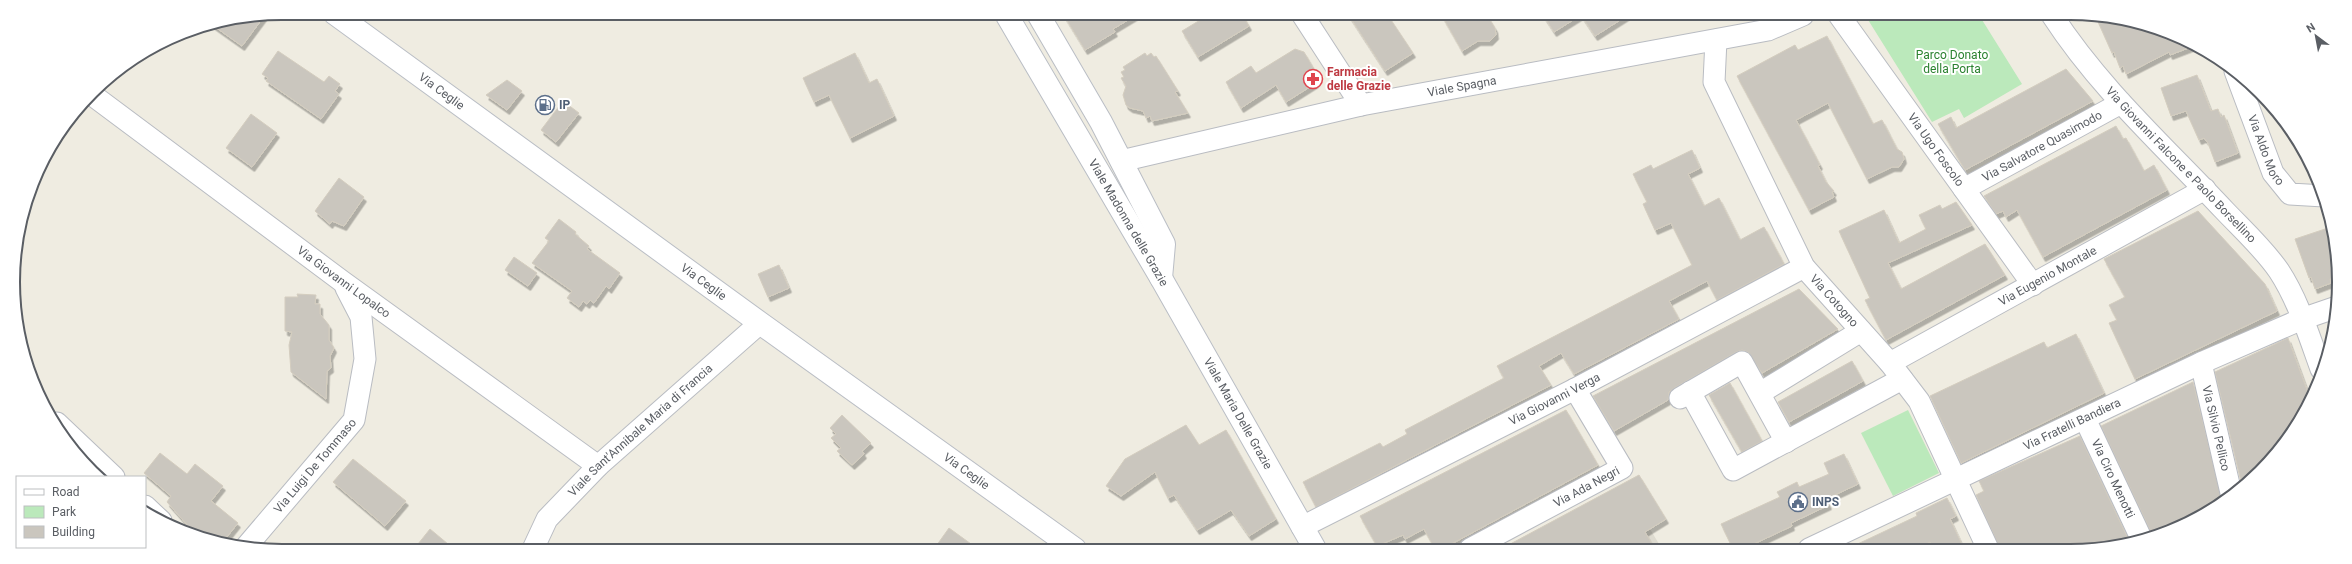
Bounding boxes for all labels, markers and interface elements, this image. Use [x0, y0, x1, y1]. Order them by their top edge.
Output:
north arrow [2296, 16, 2336, 56]
text: N [2304, 20, 2318, 36]
park label: Parco Donato della Porta [1916, 48, 1988, 76]
place label: Farmacia delle Grazie [1327, 65, 1391, 93]
pharmacy icon: Farmacia delle Grazie [1302, 68, 1324, 90]
street label: Via Ceglie [416, 70, 467, 113]
street label: Viale Spagna [1426, 73, 1497, 100]
street label: Via Giovanni Falcone e Paolo Borsellino [2103, 84, 2259, 246]
fuel station icon: IP [534, 94, 556, 116]
place label: IP [559, 98, 571, 112]
street label: Via Salvatore Quasimodo [1980, 108, 2105, 185]
street label: Via Ugo Foscolo [1905, 110, 1967, 189]
street label: Via Aldo Moro [2245, 113, 2287, 188]
street label: Viale Madonna delle Grazie [1086, 157, 1171, 289]
street label: Via Giovanni Lopalco [294, 243, 393, 321]
street label: Via Eugenio Montale [1996, 243, 2099, 309]
street label: Via Ceglie [678, 261, 729, 303]
street label: Via Cotogno [1807, 272, 1861, 330]
street label: Viale Maria Delle Grazie [1201, 355, 1275, 472]
street label: Viale Sant'Annibale Maria di Francia [565, 361, 715, 499]
street label: Via Giovanni Verga [1507, 370, 1602, 428]
street label: Via Silvio Pellico [2199, 384, 2233, 473]
street label: Via Fratelli Bandiera [2021, 395, 2123, 453]
street label: Via Luigi De Tommaso [271, 416, 359, 516]
street label: Via Ciro Menotti [2089, 437, 2138, 521]
street label: Via Ceglie [941, 450, 992, 492]
street label: Via Ada Negri [1551, 464, 1622, 510]
legend [16, 476, 146, 548]
text: Road [52, 485, 80, 499]
public building icon: INPS [1787, 491, 1809, 513]
place label: INPS [1812, 495, 1839, 509]
text: Park [52, 505, 77, 519]
text: Building [52, 525, 95, 539]

